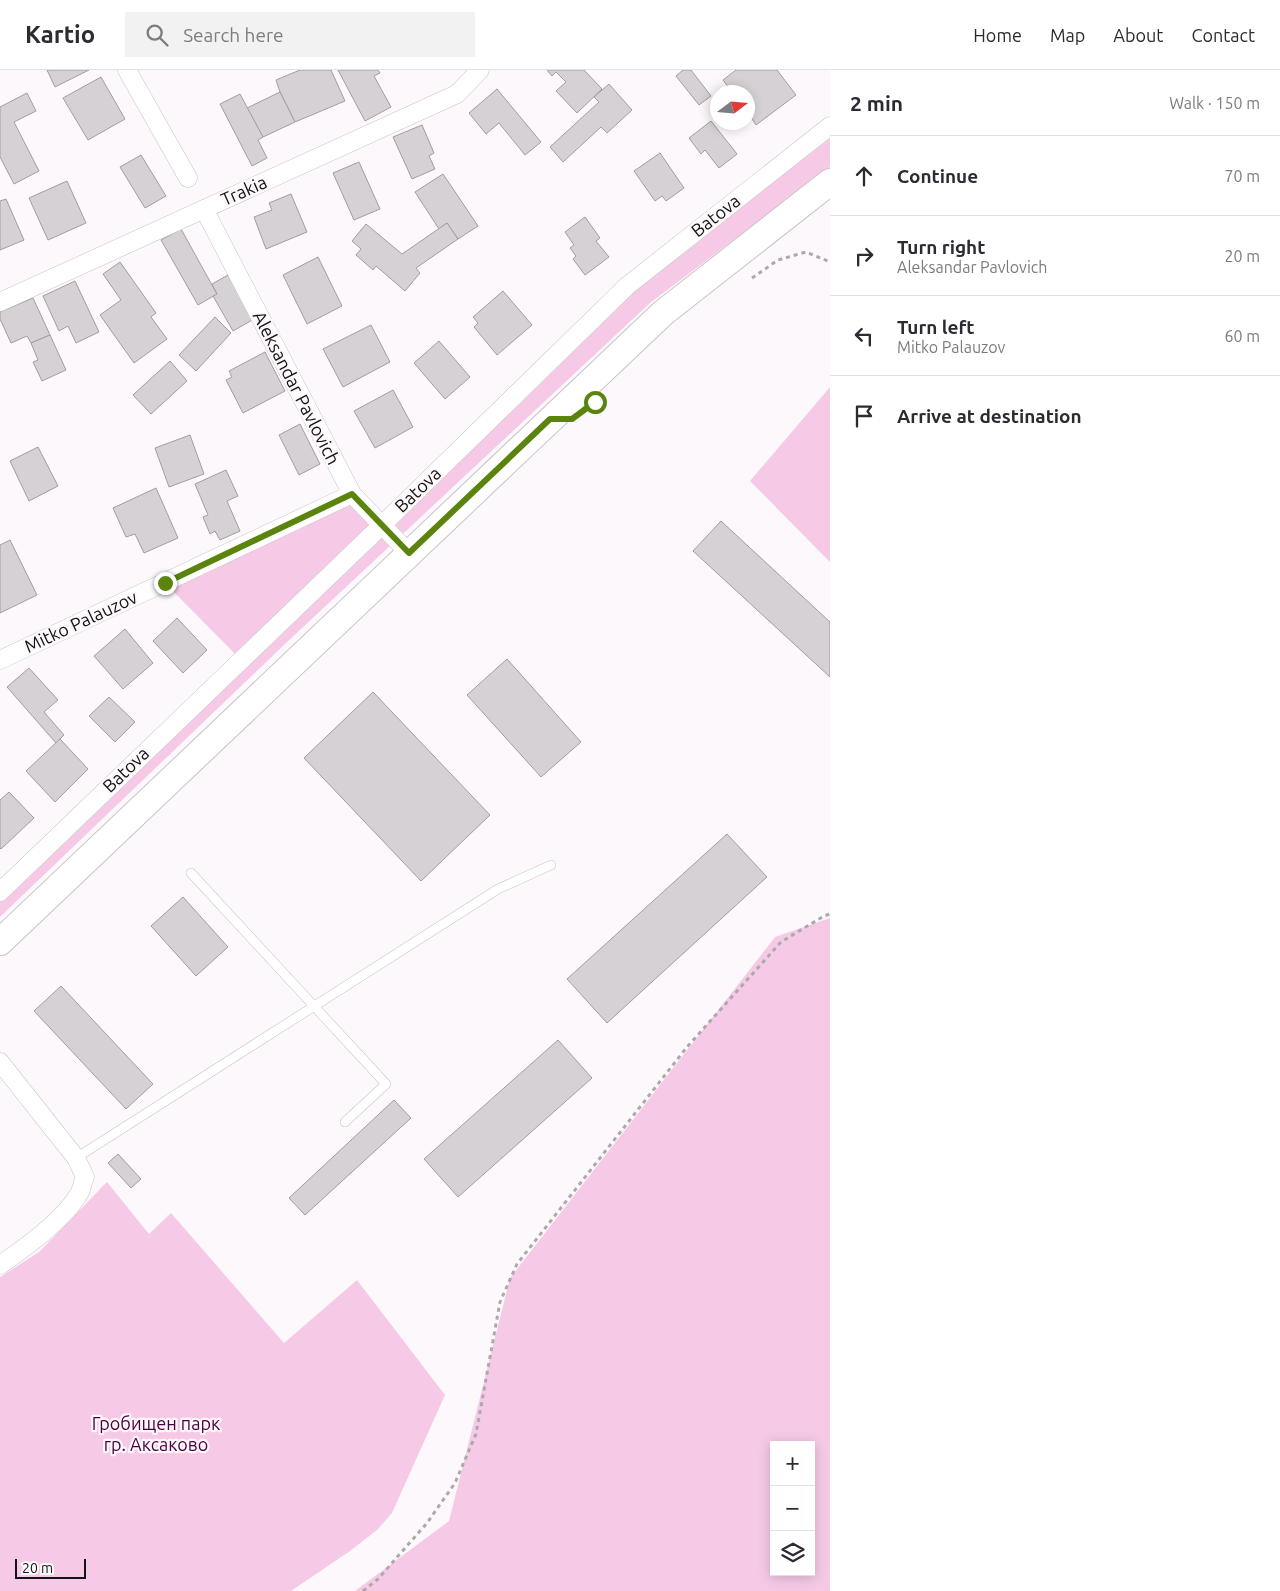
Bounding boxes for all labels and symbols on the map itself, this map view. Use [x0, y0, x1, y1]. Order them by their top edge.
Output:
north arrow [710, 85, 755, 130]
street label: Trakia [218, 171, 270, 209]
street label: Batova [687, 190, 744, 240]
street label: Aleksandar Pavlovich [250, 308, 344, 467]
route start [584, 391, 607, 414]
street label: Batova [390, 463, 444, 516]
route end [154, 572, 177, 595]
street label: Mitko Palauzov [21, 586, 140, 656]
street label: Batova [98, 743, 152, 796]
park label: Гробищен парк гр. Аксаково [92, 1413, 220, 1454]
scale bar [15, 1556, 86, 1579]

